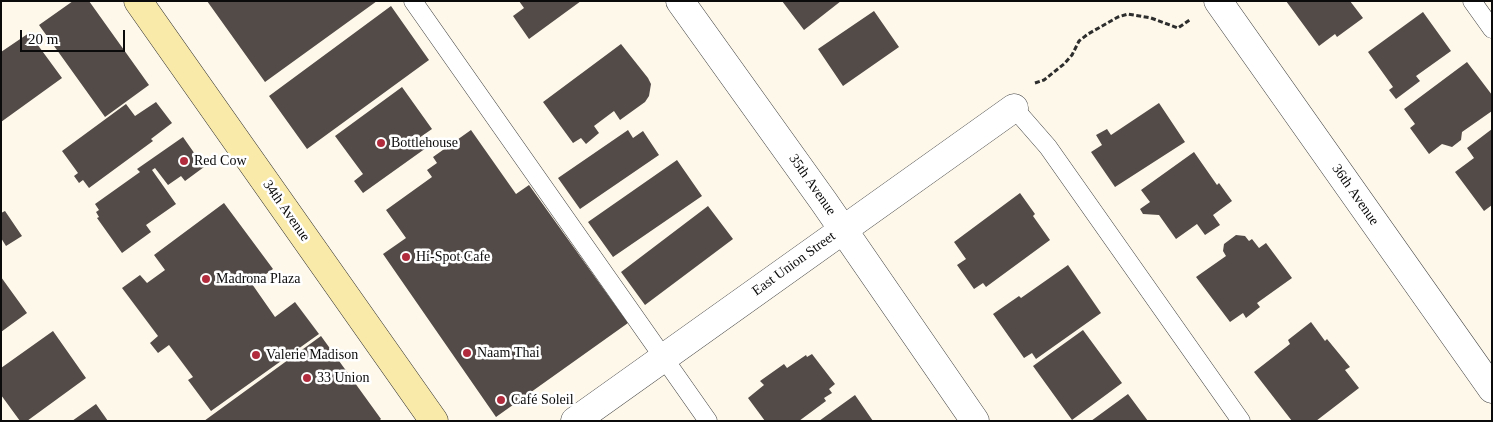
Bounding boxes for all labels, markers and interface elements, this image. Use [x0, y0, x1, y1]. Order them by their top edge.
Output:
scale bar [22, 20, 128, 52]
text: 20 m [28, 31, 58, 47]
place label: Bottlehouse [391, 135, 458, 151]
marker: Bottlehouse [375, 137, 387, 149]
street label: 35th Avenue [785, 151, 839, 219]
place label: Red Cow [194, 153, 246, 169]
marker: Red Cow [178, 155, 190, 167]
street label: 36th Avenue [1328, 161, 1382, 229]
street label: 34th Avenue [259, 177, 313, 245]
street label: East Union Street [749, 228, 839, 300]
place label: Hi-Spot Cafe [416, 249, 490, 265]
marker: Hi-Spot Cafe [400, 251, 412, 263]
place label: Madrona Plaza [216, 271, 300, 287]
marker: Madrona Plaza [200, 273, 212, 285]
place label: Naam Thai [477, 345, 540, 361]
place label: Valerie Madison [266, 347, 358, 363]
marker: Naam Thai [461, 347, 473, 359]
marker: Valerie Madison [250, 349, 262, 361]
place label: 33 Union [317, 370, 370, 386]
marker: 33 Union [301, 372, 313, 384]
place label: Café Soleil [511, 392, 574, 408]
marker: Café Soleil [495, 394, 507, 406]

